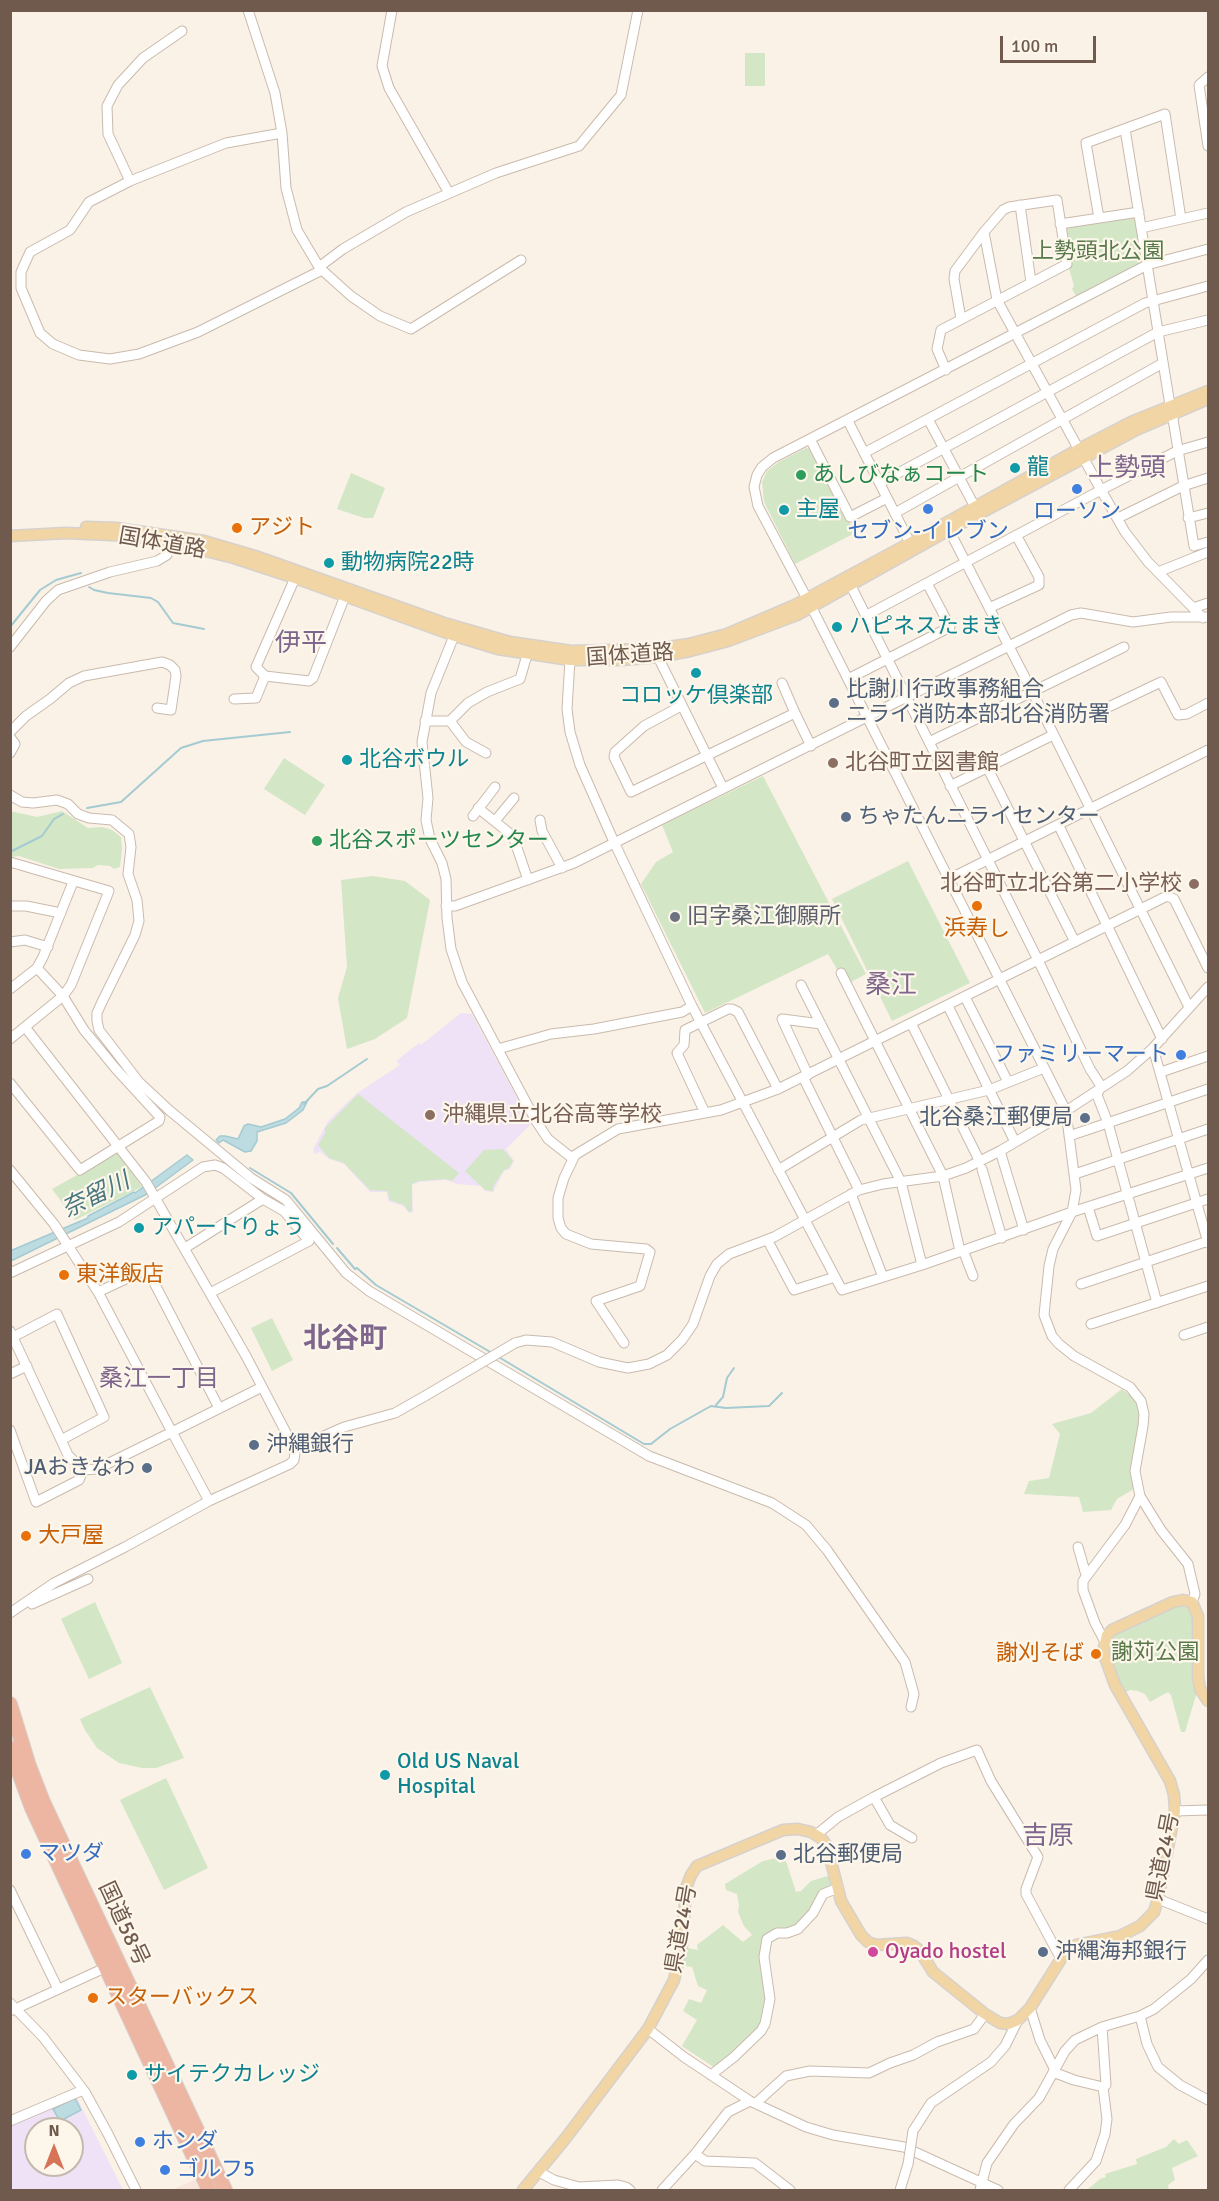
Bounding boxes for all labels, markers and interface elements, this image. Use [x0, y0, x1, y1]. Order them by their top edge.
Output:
scale bar [1003, 24, 1099, 62]
text: 100 m [1011, 35, 1058, 57]
park label: 上勢頭北公園 [1032, 239, 1164, 265]
district label: 上勢頭 [1088, 453, 1166, 485]
place label: 龍 [1027, 455, 1049, 481]
marker: 龍 [1008, 461, 1022, 475]
place label: あしびなぁコート [813, 462, 989, 488]
marker: あしびなぁコート [794, 468, 808, 482]
marker: ローソン [1070, 482, 1084, 496]
place label: 主屋 [796, 497, 840, 523]
place label: ローソン [1033, 499, 1121, 525]
marker: セブン-イレブン [921, 502, 935, 516]
marker: 主屋 [777, 503, 791, 517]
place label: アジト [249, 515, 315, 541]
place label: セブン-イレブン [847, 519, 1009, 545]
marker: アジト [230, 521, 244, 535]
street label: 国体道路 [116, 523, 208, 565]
place label: 動物病院22時 [341, 550, 475, 576]
marker: 動物病院22時 [322, 556, 336, 570]
place label: ハピネスたまき [849, 614, 1003, 640]
marker: ハピネスたまき [830, 620, 844, 634]
district label: 伊平 [275, 628, 327, 660]
street label: 国体道路 [585, 640, 675, 672]
marker: コロッケ倶楽部 [689, 666, 703, 680]
place label: 比謝川行政事務組合 ニライ消防本部北谷消防署 [846, 677, 1110, 728]
place label: コロッケ倶楽部 [619, 683, 773, 709]
marker: 比謝川行政事務組合 ニライ消防本部北谷消防署 [827, 696, 841, 710]
place label: 北谷ボウル [359, 747, 469, 773]
place label: 北谷町立図書館 [845, 750, 999, 776]
marker: 北谷ボウル [340, 753, 354, 767]
marker: 北谷町立図書館 [826, 756, 840, 770]
place label: ちゃたんニライセンター [858, 804, 1100, 830]
marker: ちゃたんニライセンター [839, 810, 853, 824]
place label: 北谷スポーツセンター [329, 828, 549, 854]
marker: 北谷スポーツセンター [310, 834, 324, 848]
place label: 北谷町立北谷第二小学校 [940, 871, 1182, 897]
marker: 北谷町立北谷第二小学校 [1187, 877, 1201, 891]
marker: 浜寿し [970, 899, 984, 913]
place label: 旧字桑江御願所 [687, 904, 841, 930]
marker: 旧字桑江御願所 [668, 910, 682, 924]
place label: 浜寿し [944, 916, 1010, 942]
district label: 桑江 [865, 970, 917, 1002]
place label: ファミリーマート [993, 1042, 1169, 1068]
marker: ファミリーマート [1174, 1048, 1188, 1062]
place label: 沖縄県立北谷高等学校 [442, 1102, 662, 1128]
place label: 北谷桑江郵便局 [919, 1105, 1073, 1131]
marker: 沖縄県立北谷高等学校 [423, 1108, 437, 1122]
marker: 北谷桑江郵便局 [1078, 1111, 1092, 1125]
water label: 奈留川 [57, 1167, 135, 1225]
place label: アパートりょう [151, 1215, 305, 1241]
marker: アパートりょう [132, 1221, 146, 1235]
place label: 東洋飯店 [76, 1262, 164, 1288]
marker: 東洋飯店 [57, 1268, 71, 1282]
district label: 北谷町 [303, 1323, 387, 1357]
district label: 桑江一丁目 [99, 1366, 219, 1394]
place label: 沖縄銀行 [266, 1432, 354, 1458]
marker: 沖縄銀行 [247, 1438, 261, 1452]
place label: JAおきなわ [24, 1455, 135, 1481]
marker: JAおきなわ [140, 1461, 154, 1475]
place label: 大戸屋 [38, 1523, 104, 1549]
marker: 大戸屋 [19, 1529, 33, 1543]
park label: 謝苅公園 [1111, 1640, 1199, 1666]
place label: 謝刈そば [996, 1641, 1084, 1667]
marker: 謝刈そば [1089, 1647, 1103, 1661]
place label: Old US Naval Hospital [397, 1749, 519, 1801]
marker: Old US Naval Hospital [378, 1768, 392, 1782]
street label: 県道24号 [1142, 1810, 1186, 1904]
district label: 吉原 [1022, 1821, 1074, 1853]
place label: マツダ [38, 1841, 104, 1867]
place label: 北谷郵便局 [793, 1842, 903, 1868]
marker: マツダ [19, 1847, 33, 1861]
marker: 北谷郵便局 [774, 1848, 788, 1862]
street label: 国道58号 [92, 1878, 154, 1970]
street label: 県道24号 [661, 1883, 703, 1975]
place label: Oyado hostel [885, 1939, 1007, 1965]
place label: 沖縄海邦銀行 [1055, 1939, 1187, 1965]
marker: Oyado hostel [866, 1945, 880, 1959]
marker: 沖縄海邦銀行 [1036, 1945, 1050, 1959]
place label: スターバックス [105, 1985, 259, 2011]
marker: スターバックス [86, 1991, 100, 2005]
place label: サイテクカレッジ [144, 2062, 320, 2088]
marker: サイテクカレッジ [125, 2068, 139, 2082]
north arrow [24, 2117, 84, 2177]
text: N [48, 2121, 60, 2141]
place label: ホンダ [152, 2129, 218, 2155]
marker: ホンダ [133, 2135, 147, 2149]
place label: ゴルフ5 [177, 2157, 255, 2183]
marker: ゴルフ5 [158, 2163, 172, 2177]

